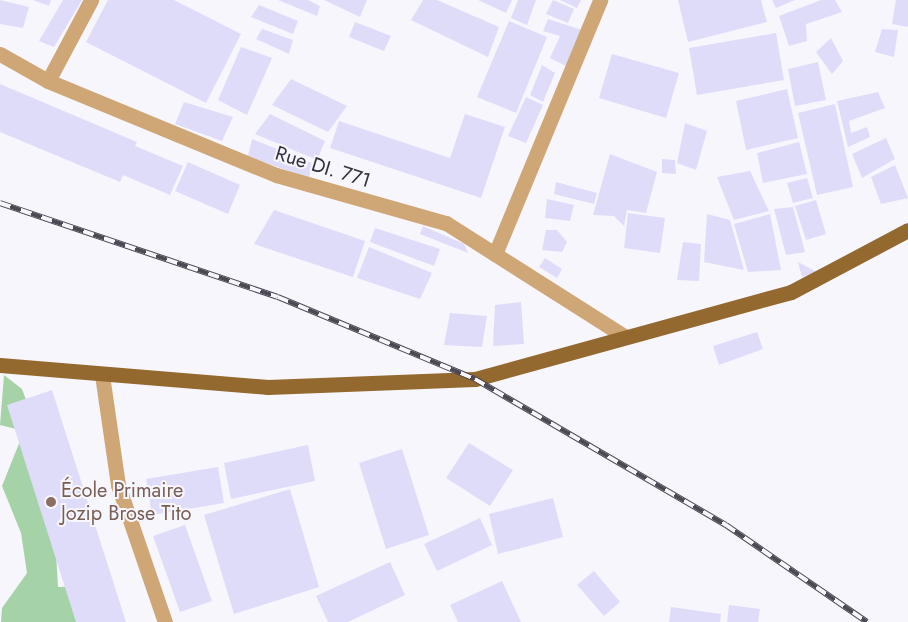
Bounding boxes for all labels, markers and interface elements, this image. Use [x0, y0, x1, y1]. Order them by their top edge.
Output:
street label: Rue DI. 771 [272, 141, 374, 193]
place label: École Primaire Jozip Brose Tito [61, 479, 191, 526]
marker: École Primaire Jozip Brose Tito [45, 496, 57, 508]

